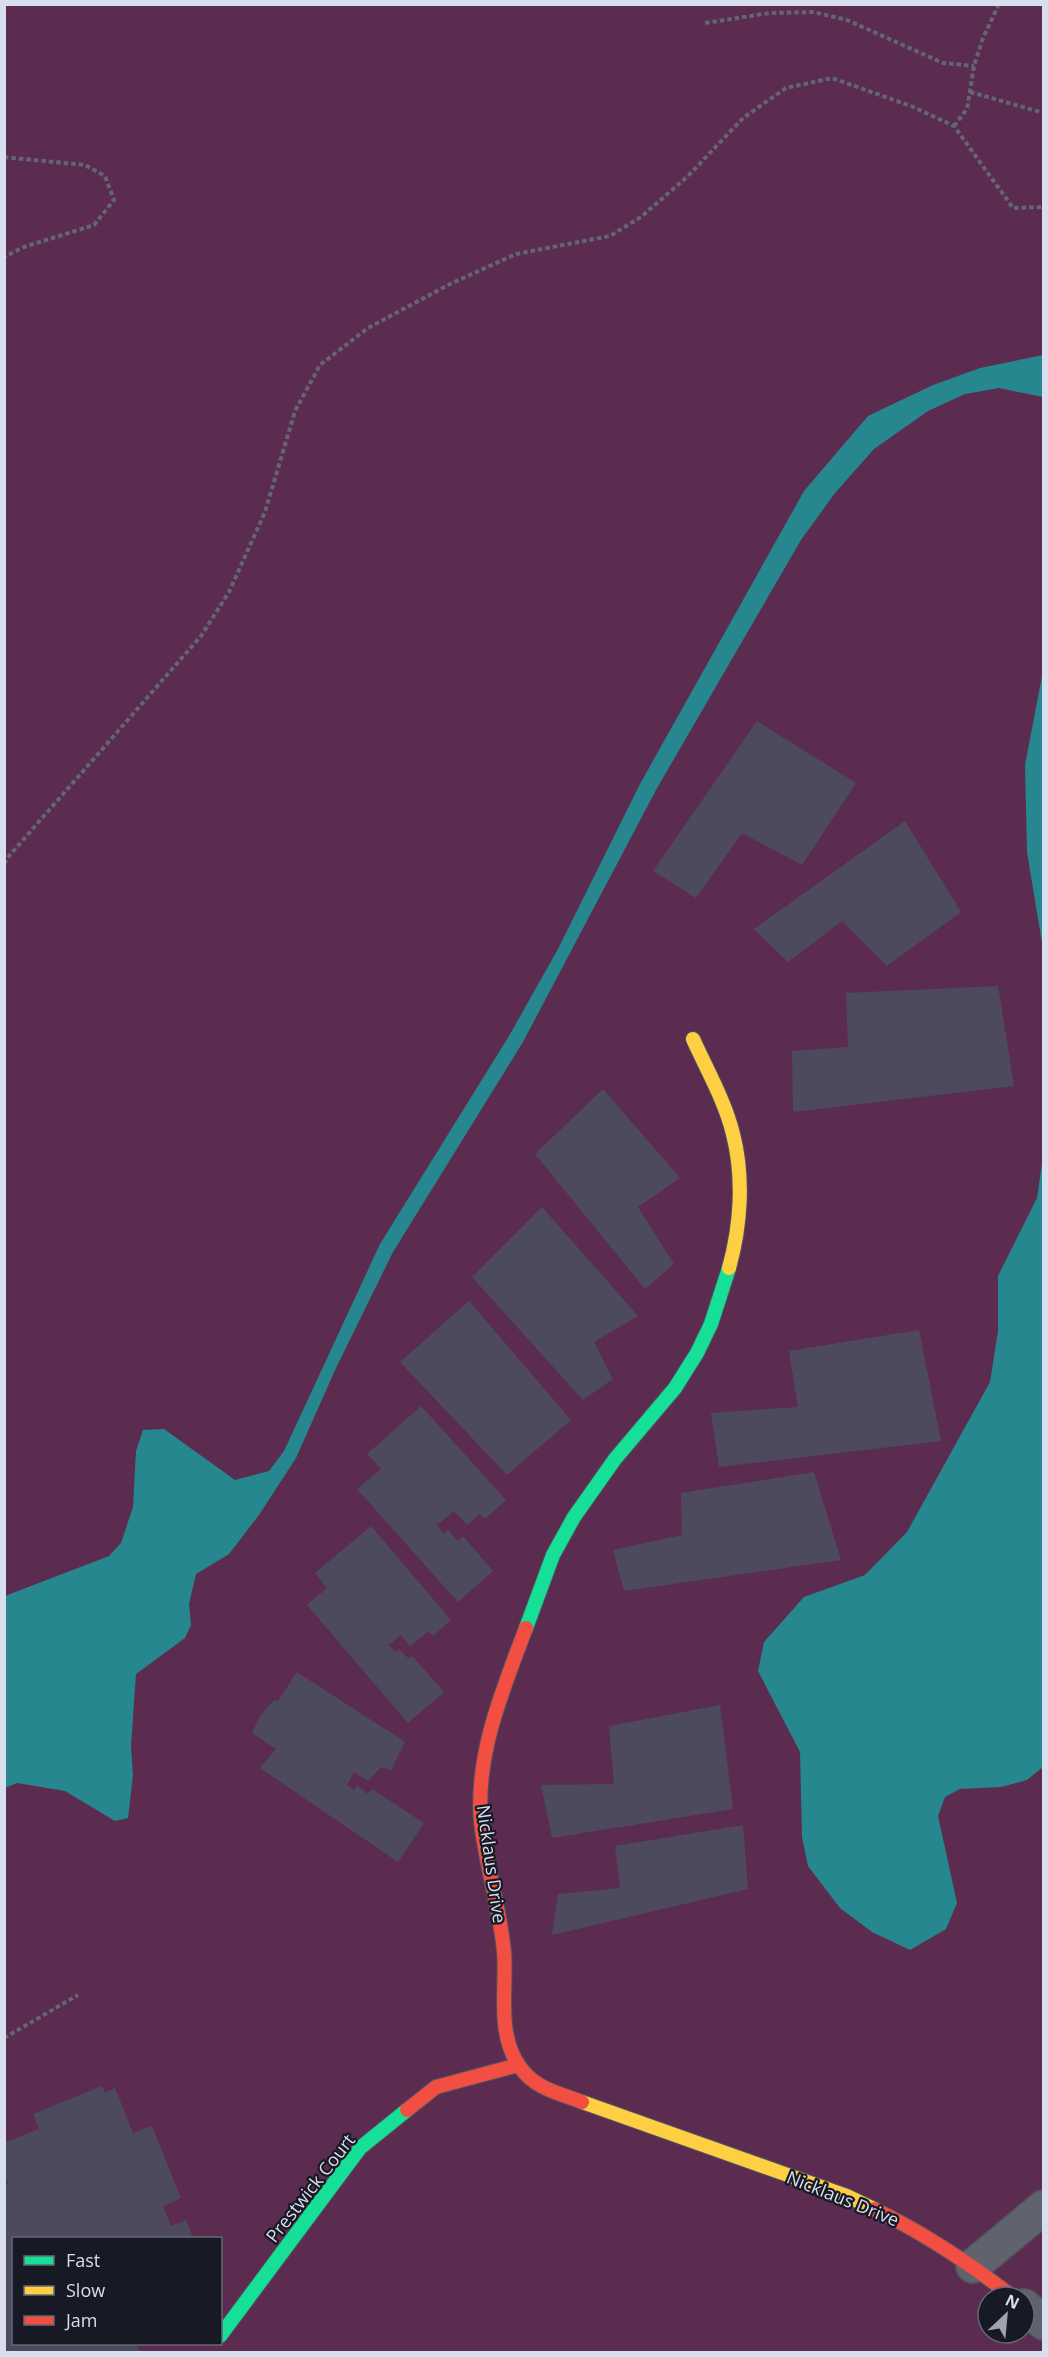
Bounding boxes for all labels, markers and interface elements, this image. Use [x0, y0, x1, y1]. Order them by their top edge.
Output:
street label: Nicklaus Drive [472, 1803, 512, 1925]
street label: Prestwick Court [260, 2129, 360, 2247]
street label: Nicklaus Drive [783, 2165, 903, 2231]
legend [12, 2237, 222, 2345]
text: Fast [66, 2248, 100, 2272]
text: Slow [66, 2278, 105, 2302]
north arrow [976, 2285, 1036, 2345]
text: N [1002, 2289, 1023, 2314]
text: Jam [64, 2308, 98, 2332]

